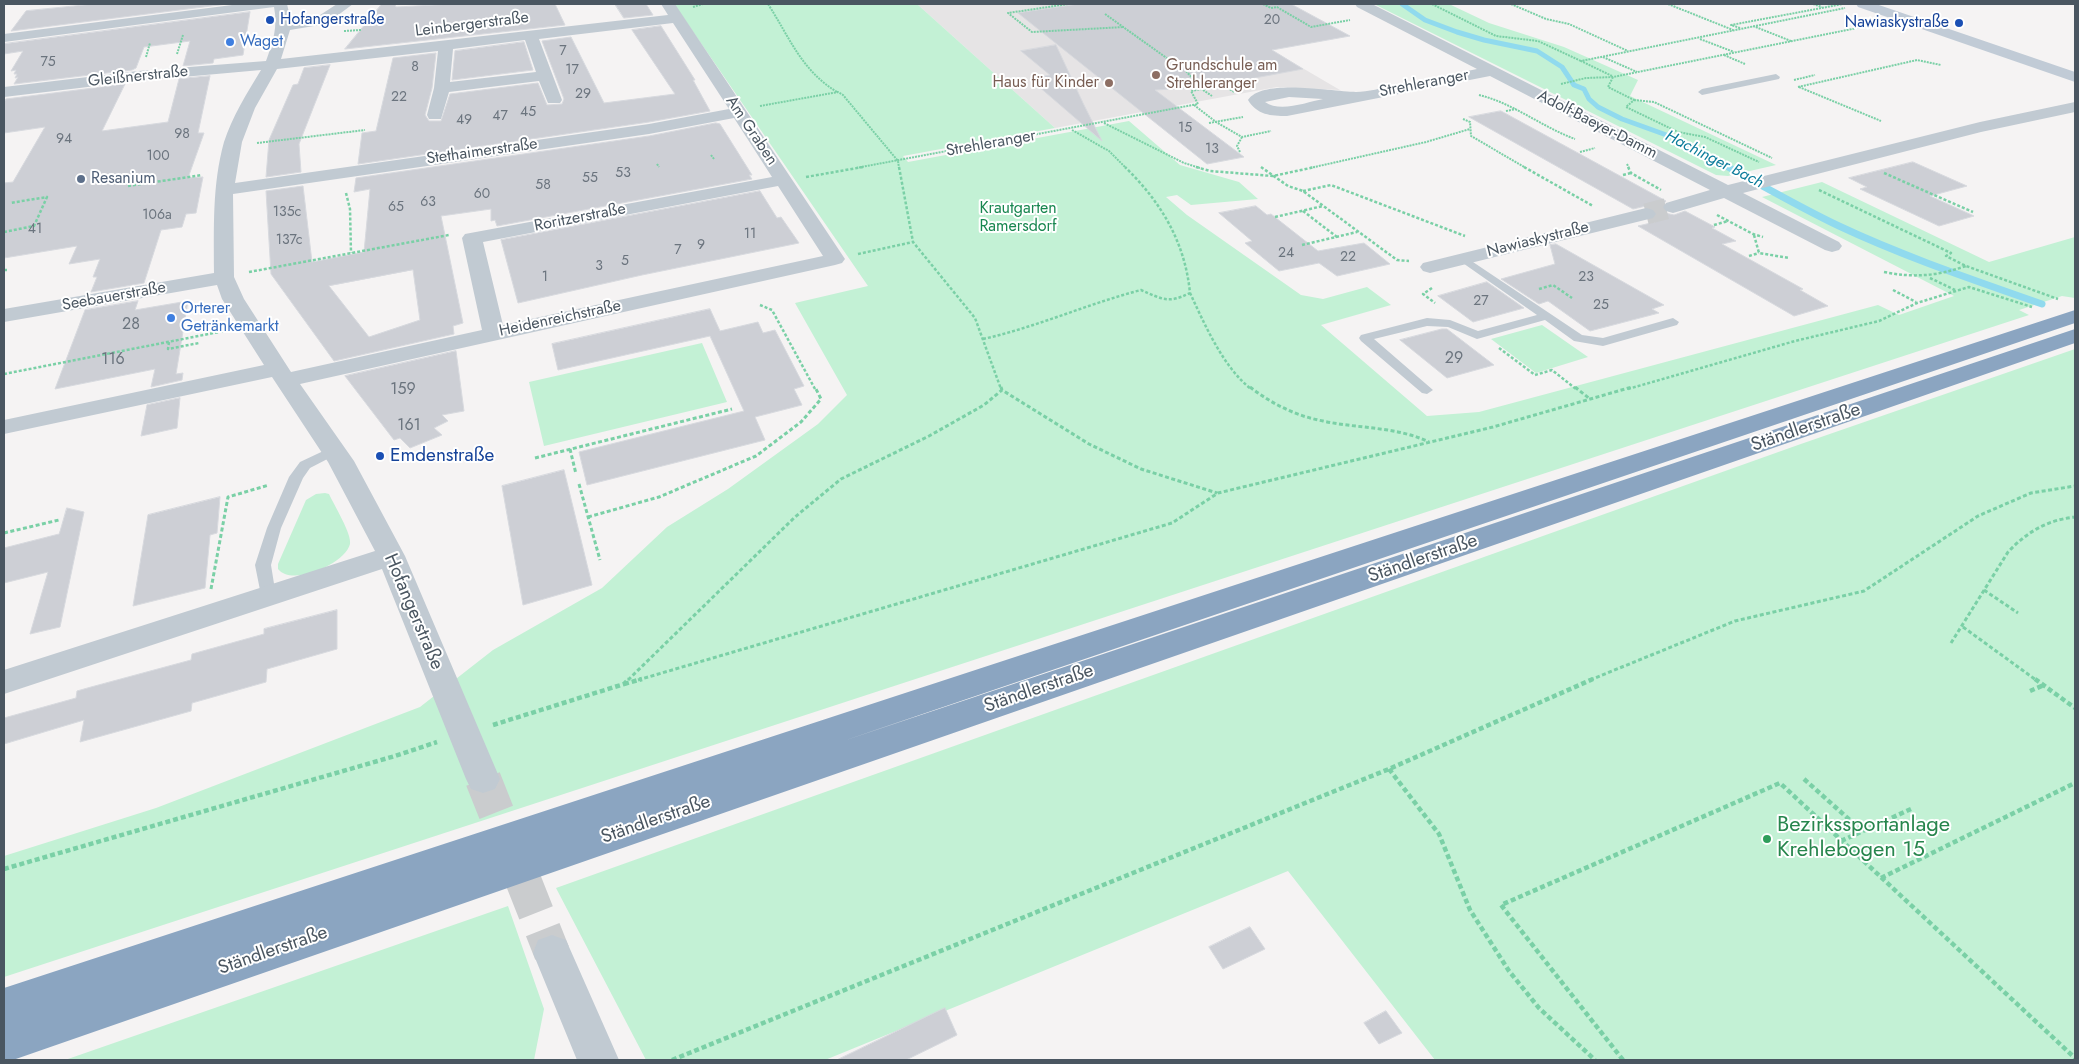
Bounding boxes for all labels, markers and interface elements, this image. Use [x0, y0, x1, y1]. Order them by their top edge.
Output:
street label: Leinbergerstraße [414, 9, 530, 41]
place label: Hofangerstraße [280, 10, 384, 30]
house number: 20 [1264, 13, 1280, 29]
place label: Nawiaskystraße [1845, 13, 1949, 33]
marker: Hofangerstraße [264, 14, 276, 26]
marker: Nawiaskystraße [1953, 17, 1965, 29]
place label: Waget [240, 32, 283, 52]
marker: Waget [224, 36, 236, 48]
house number: 7 [559, 44, 567, 60]
house number: 75 [40, 55, 56, 71]
place label: Grundschule am Strehleranger [1166, 56, 1278, 94]
house number: 8 [411, 60, 419, 76]
street label: Gleißnerstraße [87, 62, 189, 92]
house number: 17 [565, 63, 579, 79]
street label: Strehleranger [1378, 66, 1470, 102]
marker: Grundschule am Strehleranger [1150, 69, 1162, 81]
place label: Haus für Kinder [993, 73, 1099, 93]
marker: Haus für Kinder [1103, 77, 1115, 89]
street label: Adolf-Baeyer-Damm [1534, 86, 1660, 164]
house number: 29 [575, 87, 591, 103]
house number: 22 [391, 90, 407, 106]
street label: Am Graben [721, 93, 781, 169]
house number: 45 [520, 105, 536, 121]
house number: 47 [492, 109, 508, 125]
house number: 49 [456, 113, 472, 129]
house number: 15 [1178, 121, 1192, 137]
house number: 98 [174, 127, 190, 143]
street label: Strehleranger [945, 127, 1037, 161]
water label: Hachinger Bach [1662, 127, 1766, 193]
house number: 94 [56, 132, 72, 148]
street label: Stethaimerstraße [425, 135, 539, 169]
house number: 13 [1205, 142, 1219, 158]
house number: 100 [146, 149, 170, 165]
house number: 53 [615, 166, 631, 182]
place label: Resanium [91, 169, 156, 189]
house number: 55 [582, 171, 598, 187]
marker: Resanium [75, 173, 87, 185]
house number: 58 [535, 178, 551, 194]
house number: 60 [474, 187, 490, 203]
house number: 63 [420, 195, 436, 211]
park label: Krautgarten Ramersdorf [979, 199, 1057, 237]
house number: 65 [388, 200, 404, 216]
street label: Roritzerstraße [533, 200, 627, 236]
house number: 135c [273, 205, 301, 221]
house number: 106a [142, 208, 172, 224]
street label: Nawiaskystraße [1485, 218, 1591, 262]
house number: 41 [28, 222, 42, 238]
house number: 11 [744, 227, 756, 243]
house number: 137c [276, 233, 302, 249]
house number: 9 [697, 238, 705, 254]
house number: 7 [674, 243, 682, 259]
house number: 24 [1278, 246, 1294, 262]
house number: 22 [1340, 250, 1356, 266]
house number: 5 [621, 254, 629, 270]
house number: 3 [595, 259, 603, 275]
house number: 1 [542, 270, 548, 286]
house number: 23 [1578, 270, 1594, 286]
street label: Seebauerstraße [61, 278, 167, 316]
house number: 27 [1473, 294, 1489, 310]
street label: Heidenreichstraße [497, 297, 623, 341]
house number: 25 [1593, 298, 1609, 314]
place label: Orterer Getränkemarkt [181, 299, 279, 337]
marker: Orterer Getränkemarkt [165, 312, 177, 324]
house number: 28 [122, 315, 140, 335]
house number: 29 [1445, 349, 1463, 369]
house number: 116 [101, 350, 125, 370]
house number: 159 [390, 380, 416, 400]
street label: Ständlerstraße [1748, 399, 1864, 457]
house number: 161 [397, 416, 421, 436]
place label: Emdenstraße [390, 445, 494, 467]
marker: Emdenstraße [374, 450, 386, 462]
street label: Ständlerstraße [1365, 530, 1481, 588]
street label: Hofangerstraße [378, 550, 448, 674]
street label: Ständlerstraße [981, 660, 1097, 718]
street label: Ständlerstraße [598, 791, 714, 849]
place label: Bezirkssportanlage Krehlebogen 15 [1777, 813, 1950, 864]
marker: Bezirkssportanlage Krehlebogen 15 [1761, 833, 1773, 845]
street label: Ständlerstraße [215, 922, 331, 980]

